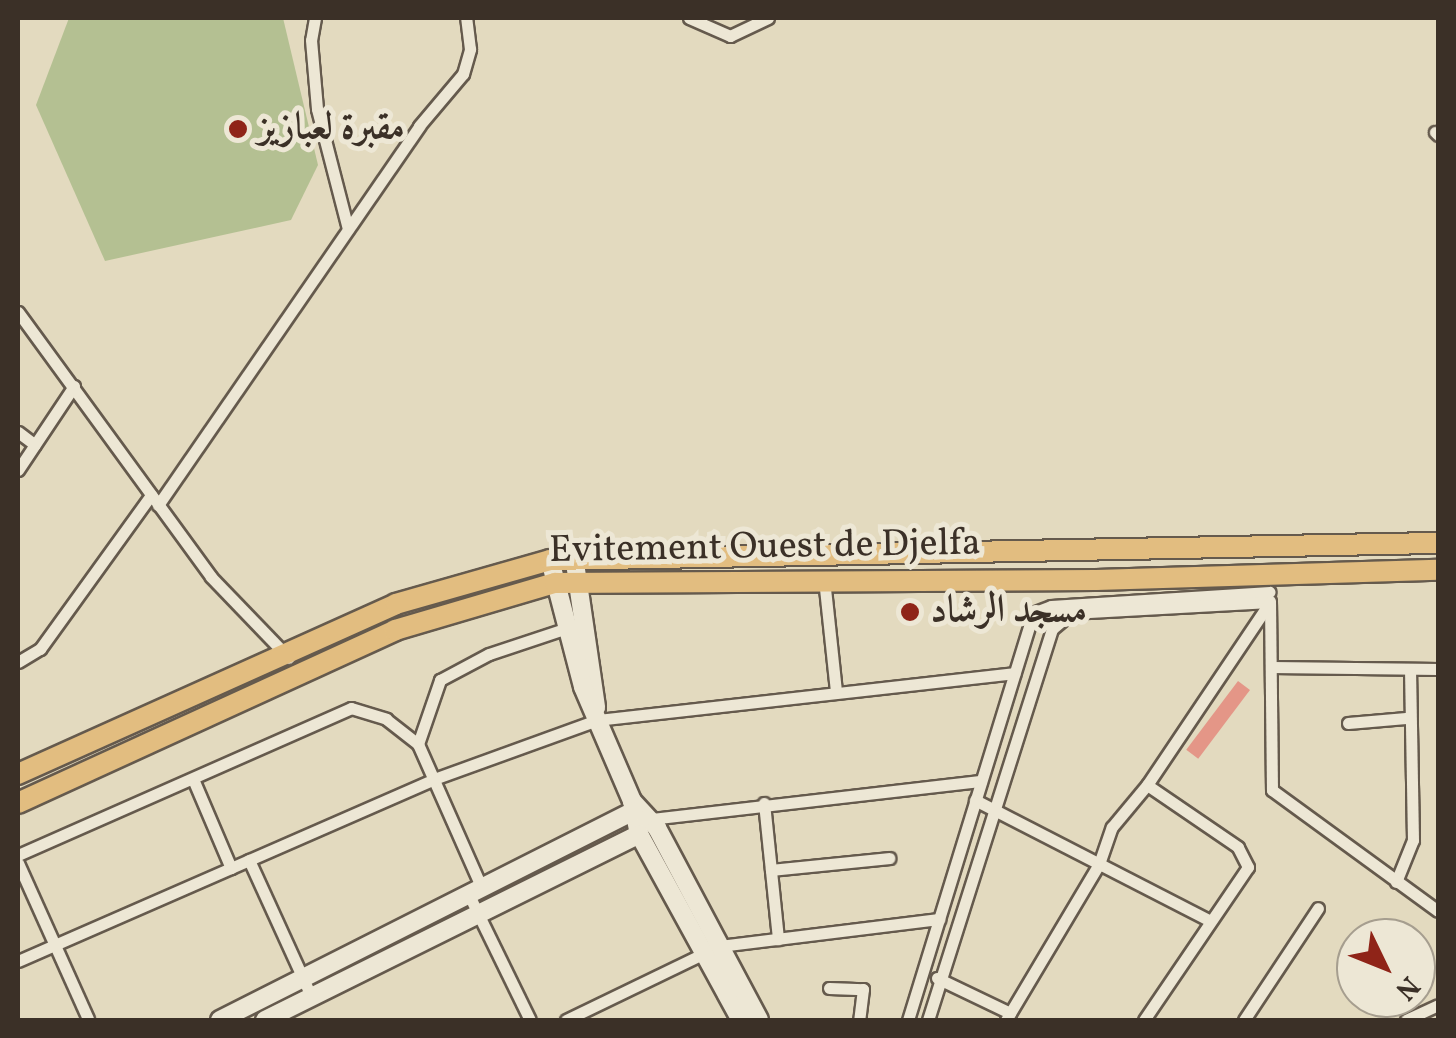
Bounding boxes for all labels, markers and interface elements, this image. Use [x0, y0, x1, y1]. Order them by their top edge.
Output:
place label: مقبرة لعبازيز [258, 106, 405, 152]
marker: مقبرة لعبازيز [227, 118, 249, 140]
street label: Evitement Ouest de Djelfa [549, 521, 981, 575]
place label: مسجد الرشاد [930, 589, 1087, 635]
marker: مسجد الرشاد [899, 601, 921, 623]
north arrow [1336, 918, 1436, 1018]
text: N [1386, 967, 1428, 1008]

